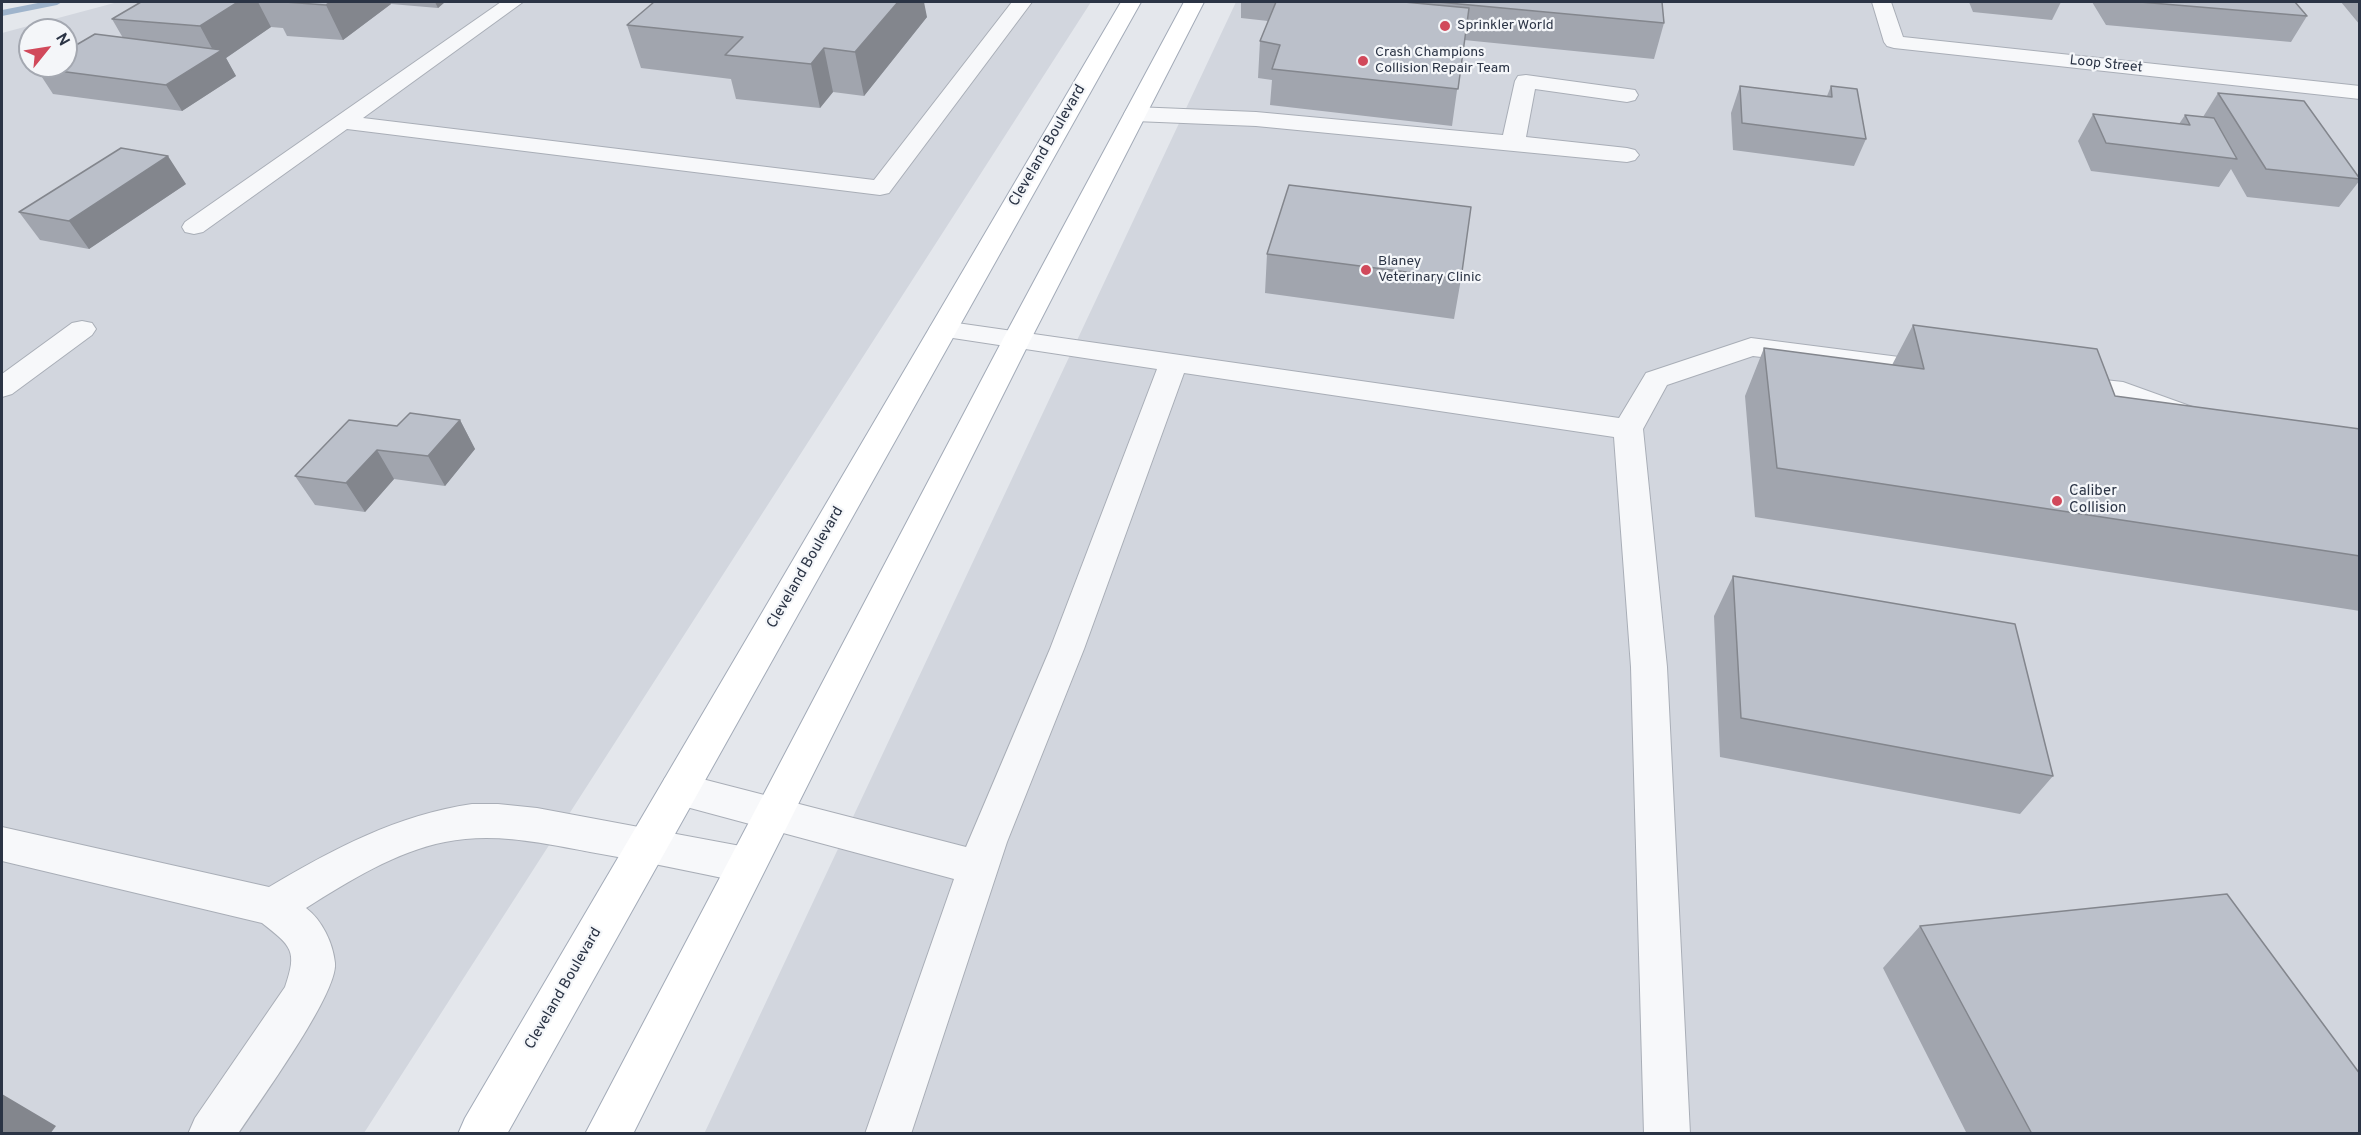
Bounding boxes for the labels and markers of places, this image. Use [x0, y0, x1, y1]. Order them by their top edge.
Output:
place label: Sprinkler World [1457, 18, 1554, 34]
marker: Sprinkler World [1438, 19, 1452, 33]
place label: Crash Champions Collision Repair Team [1375, 45, 1510, 78]
marker: Crash Champions Collision Repair Team [1356, 54, 1370, 68]
place label: Blaney Veterinary Clinic [1378, 254, 1481, 286]
marker: Blaney Veterinary Clinic [1359, 263, 1373, 277]
place label: Caliber Collision [2069, 483, 2126, 518]
marker: Caliber Collision [2050, 494, 2064, 508]

